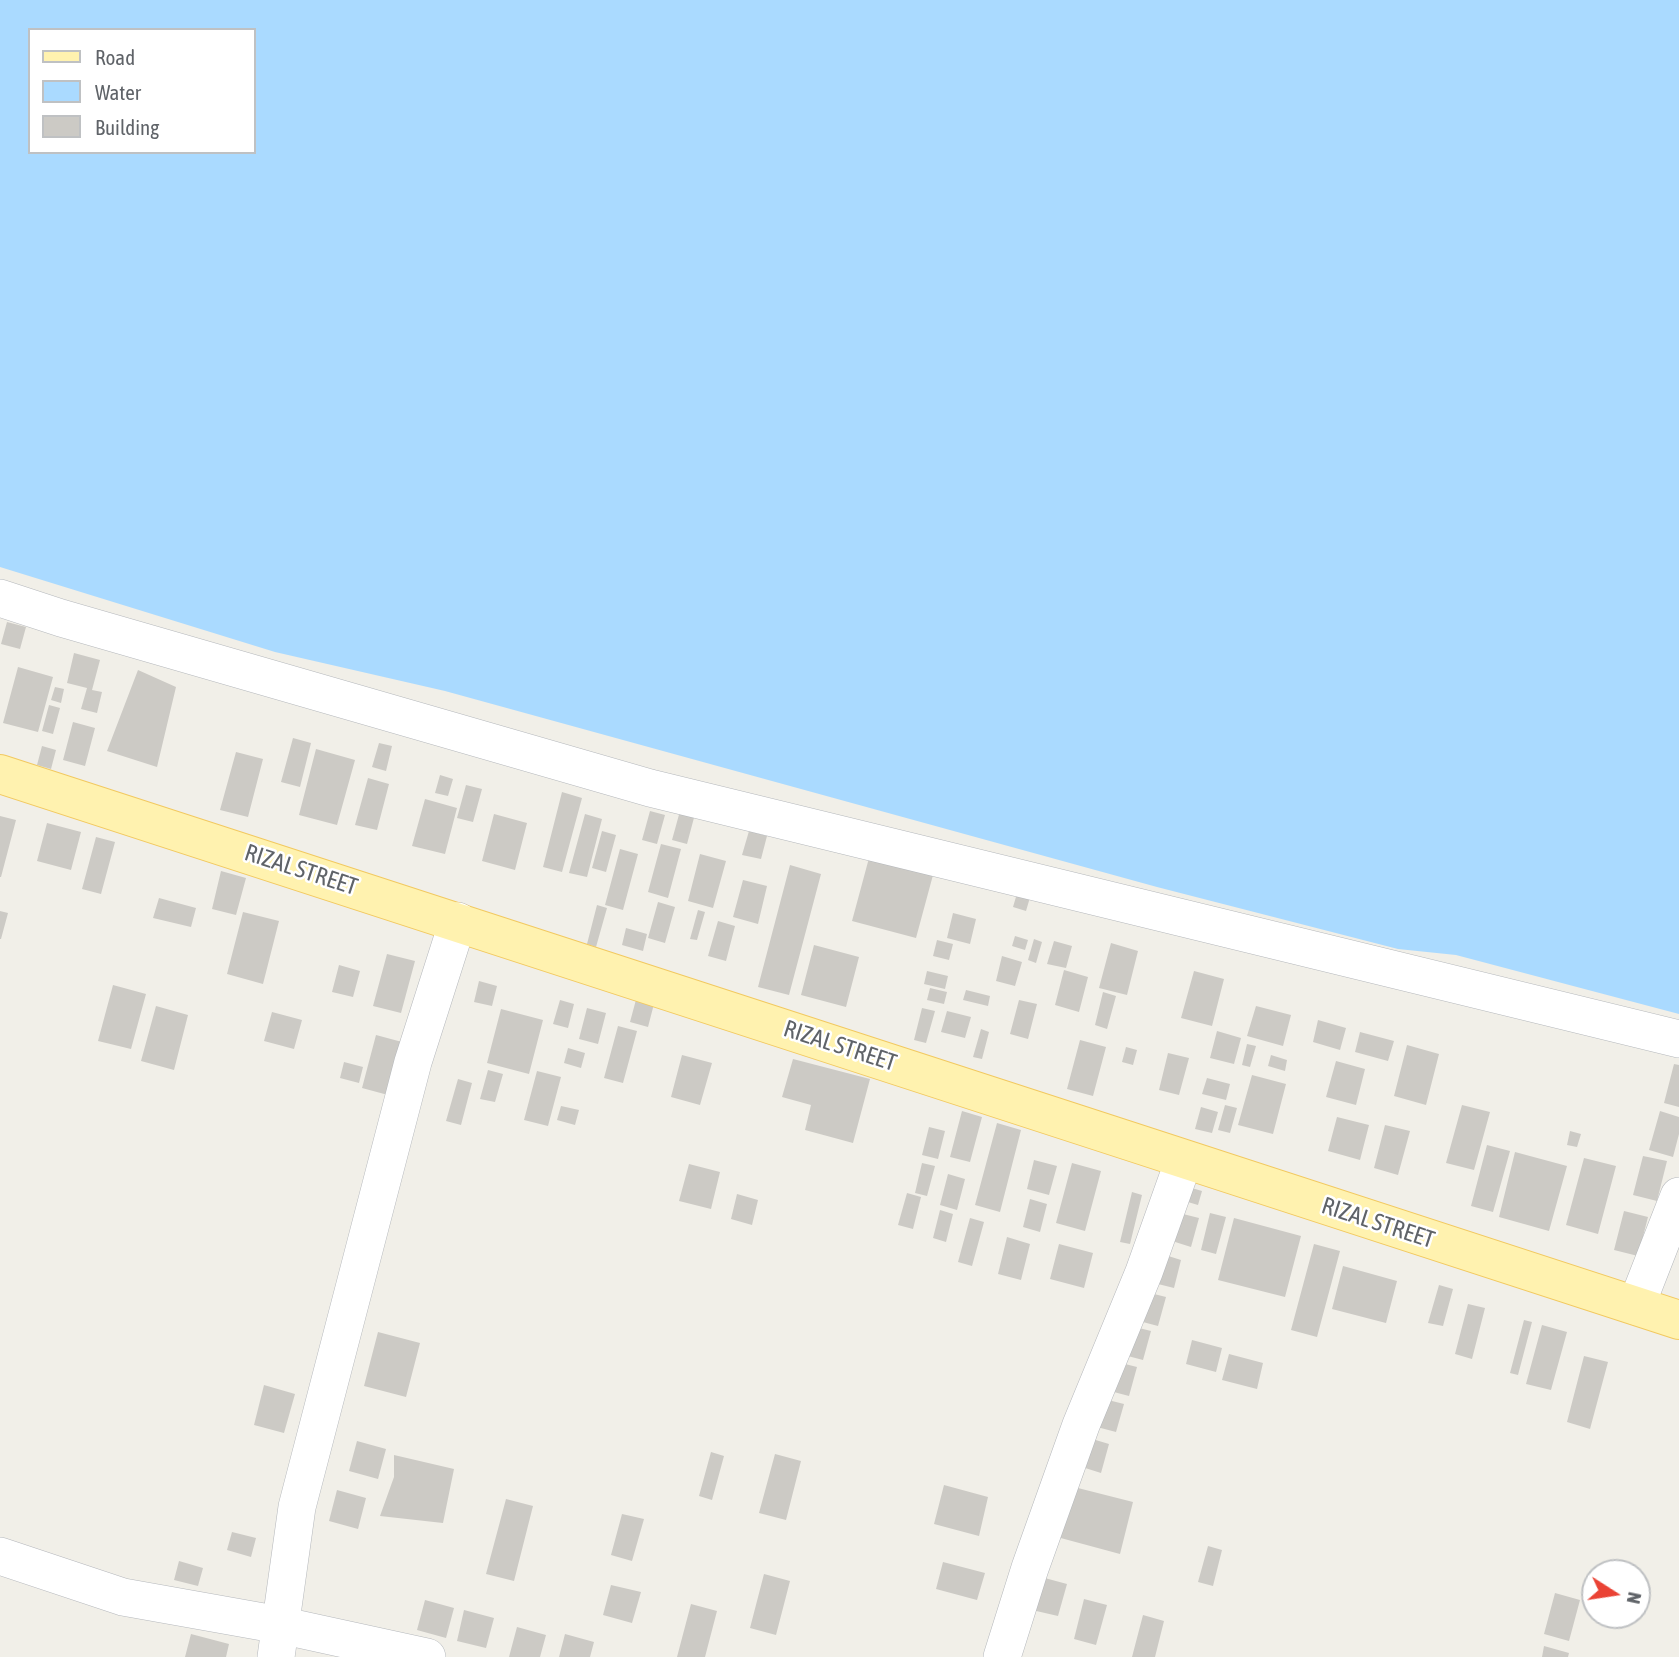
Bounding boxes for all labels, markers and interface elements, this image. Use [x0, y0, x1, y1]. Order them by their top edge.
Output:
legend [28, 28, 256, 154]
text: Road [95, 45, 135, 69]
text: Water [95, 80, 141, 104]
text: Building [95, 115, 159, 139]
street label: RIZAL STREET [241, 838, 361, 902]
street label: RIZAL STREET [780, 1014, 900, 1078]
street label: RIZAL STREET [1318, 1191, 1438, 1255]
north arrow [1581, 1559, 1651, 1629]
text: N [1623, 1590, 1647, 1606]

